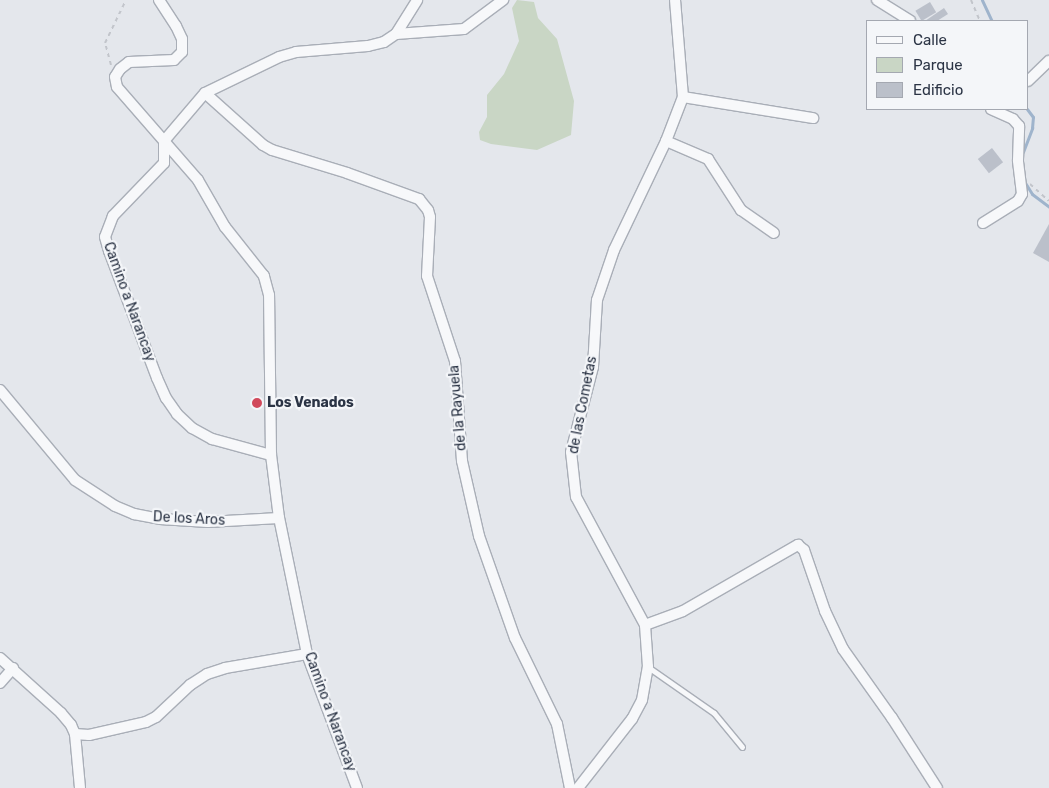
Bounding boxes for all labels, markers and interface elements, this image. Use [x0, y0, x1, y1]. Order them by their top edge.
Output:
legend [866, 20, 1029, 110]
text: Calle [913, 31, 947, 49]
text: Parque [913, 56, 963, 74]
text: Edificio [913, 81, 963, 99]
street label: Camino a Narancay [100, 240, 158, 364]
street label: de las Cometas [565, 355, 601, 455]
street label: de la Rayuela [446, 364, 470, 452]
place label: Los Venados [267, 395, 354, 411]
marker: Los Venados [251, 397, 263, 409]
street label: De los Aros [152, 509, 226, 529]
street label: Camino a Narancay [301, 650, 359, 774]

